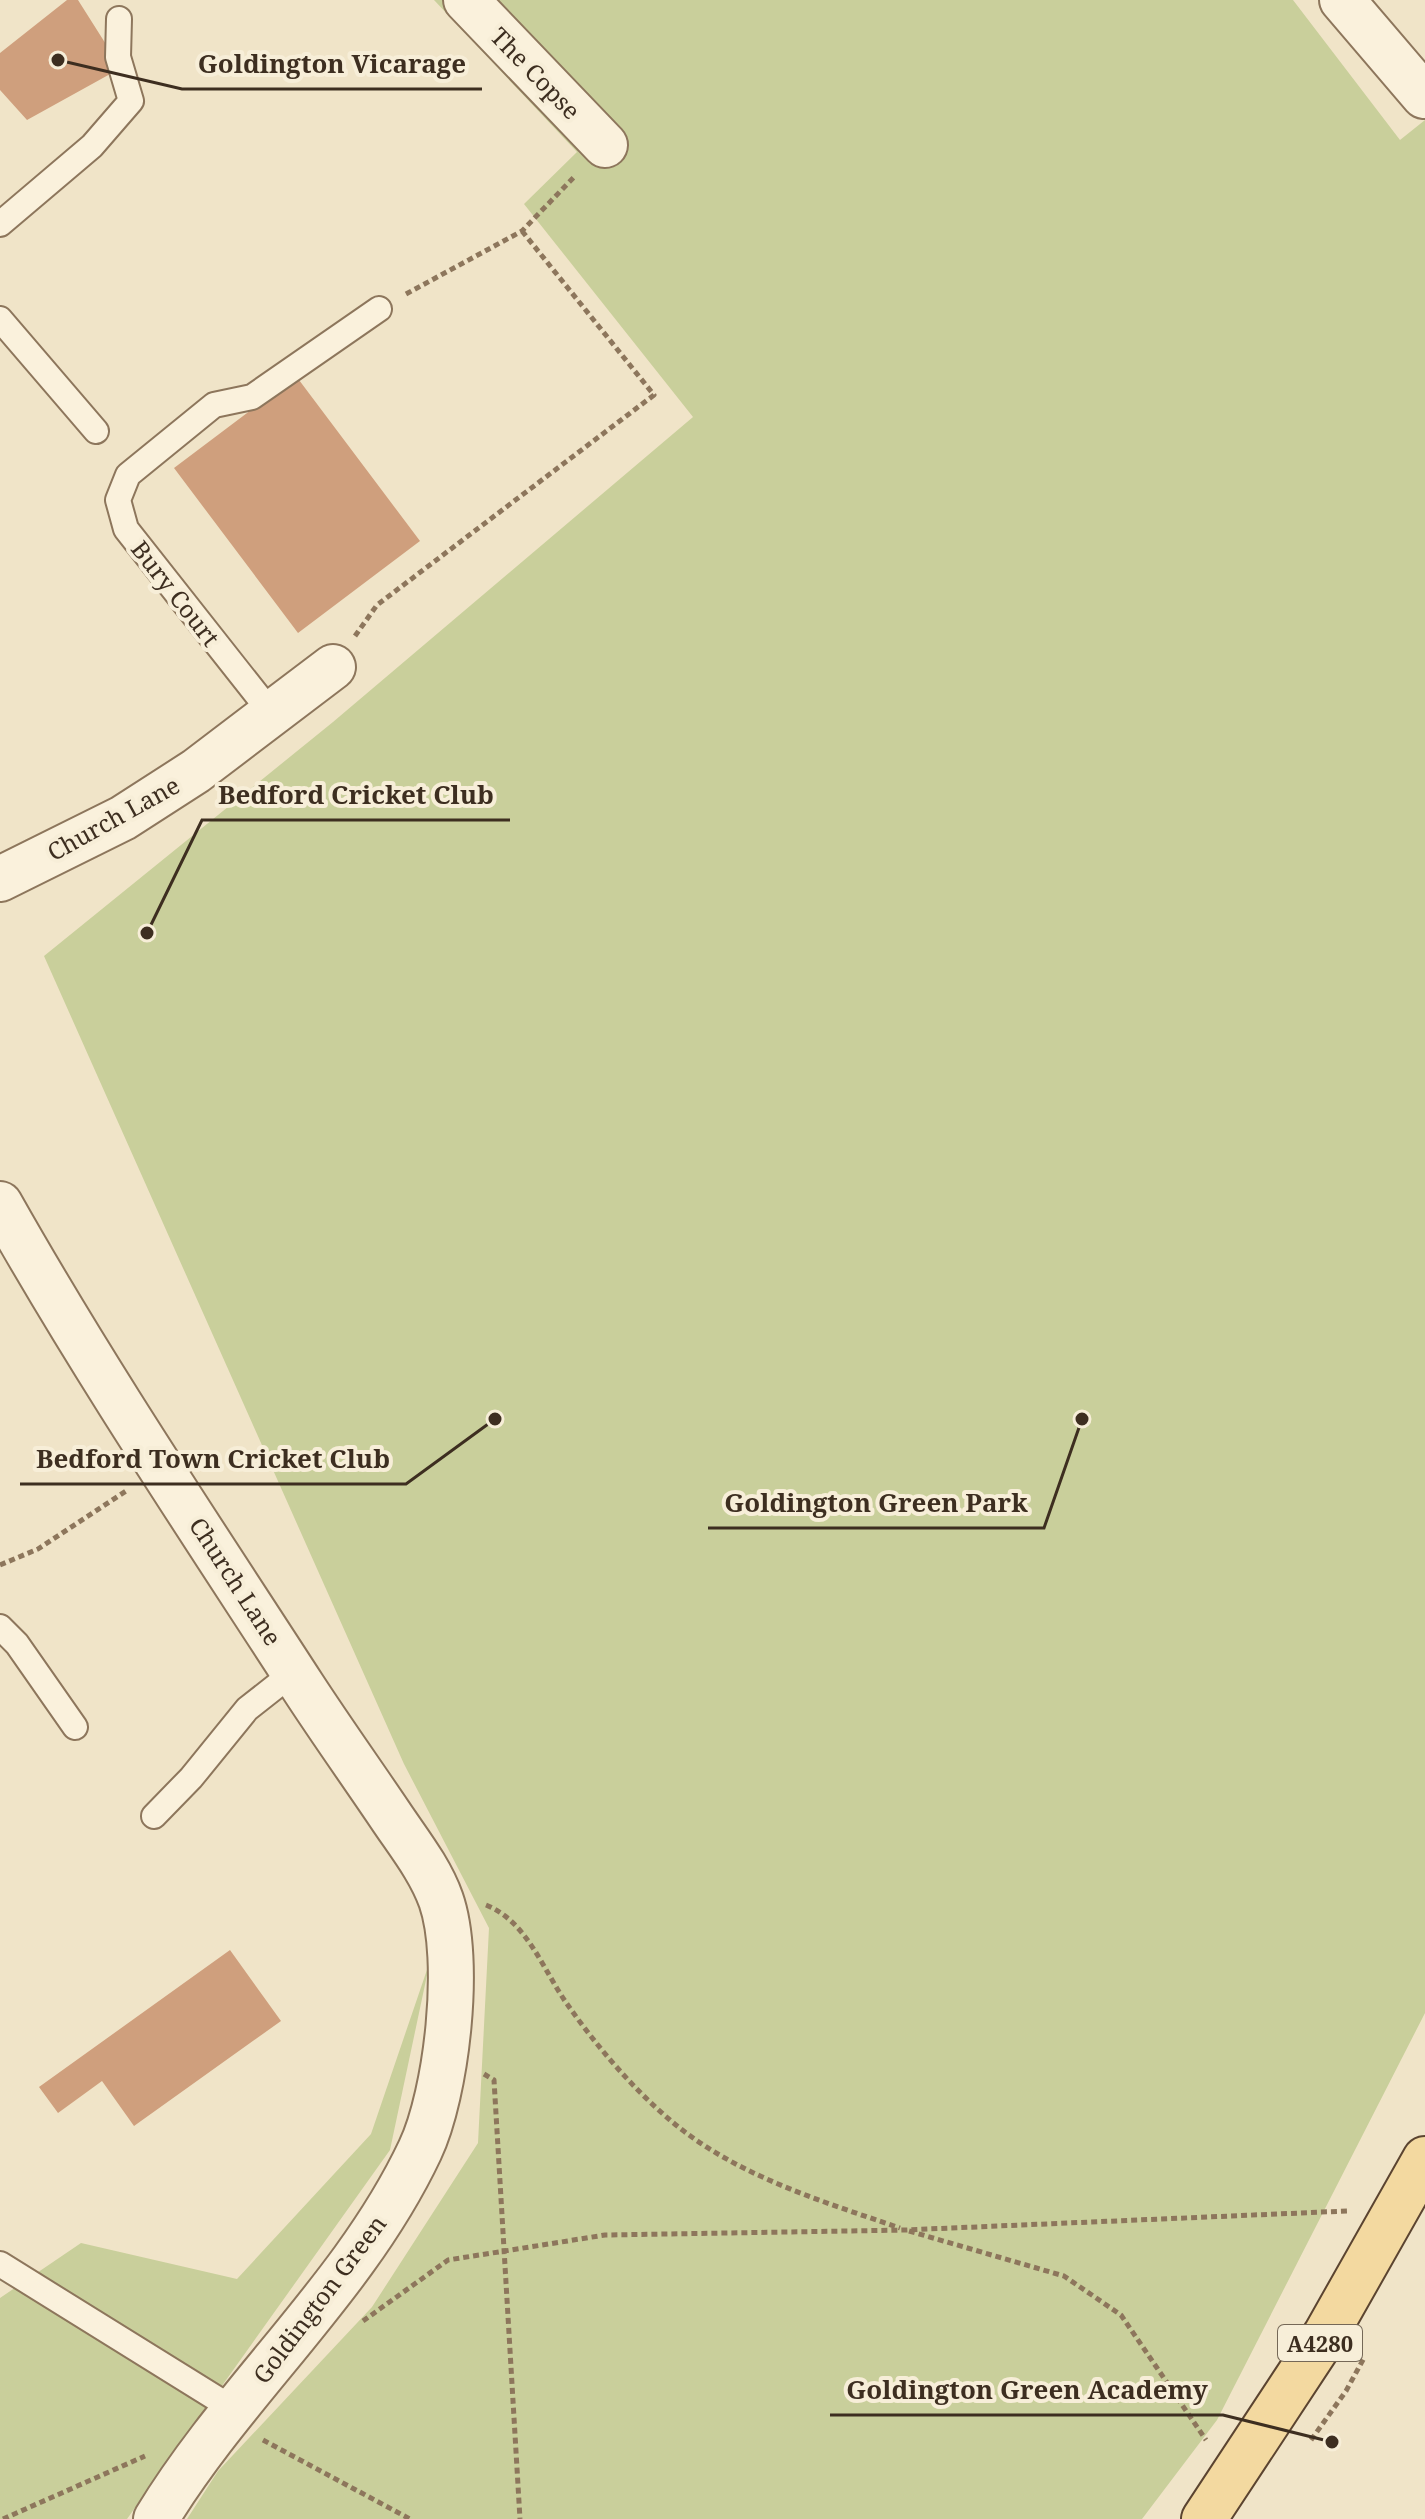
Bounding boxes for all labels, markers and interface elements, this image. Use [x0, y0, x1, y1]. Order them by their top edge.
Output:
street label: The Copse [484, 20, 588, 126]
callout: Goldington Vicarage [182, 39, 482, 89]
text: Goldington Vicarage [198, 45, 466, 81]
street label: Bury Court [124, 533, 228, 653]
street label: Church Lane [41, 768, 185, 868]
callout: Bedford Cricket Club [202, 770, 510, 820]
text: Bedford Cricket Club [218, 776, 494, 812]
callout: Bedford Town Cricket Club [20, 1434, 406, 1484]
text: Bedford Town Cricket Club [36, 1440, 390, 1476]
callout: Goldington Green Park [708, 1478, 1044, 1528]
text: Goldington Green Park [724, 1484, 1028, 1520]
street label: Church Lane [182, 1511, 290, 1651]
street label: Goldington Green [245, 2208, 393, 2390]
road number: A4280 [1278, 2325, 1362, 2361]
callout: Goldington Green Academy [830, 2365, 1223, 2415]
text: Goldington Green Academy [846, 2371, 1209, 2407]

